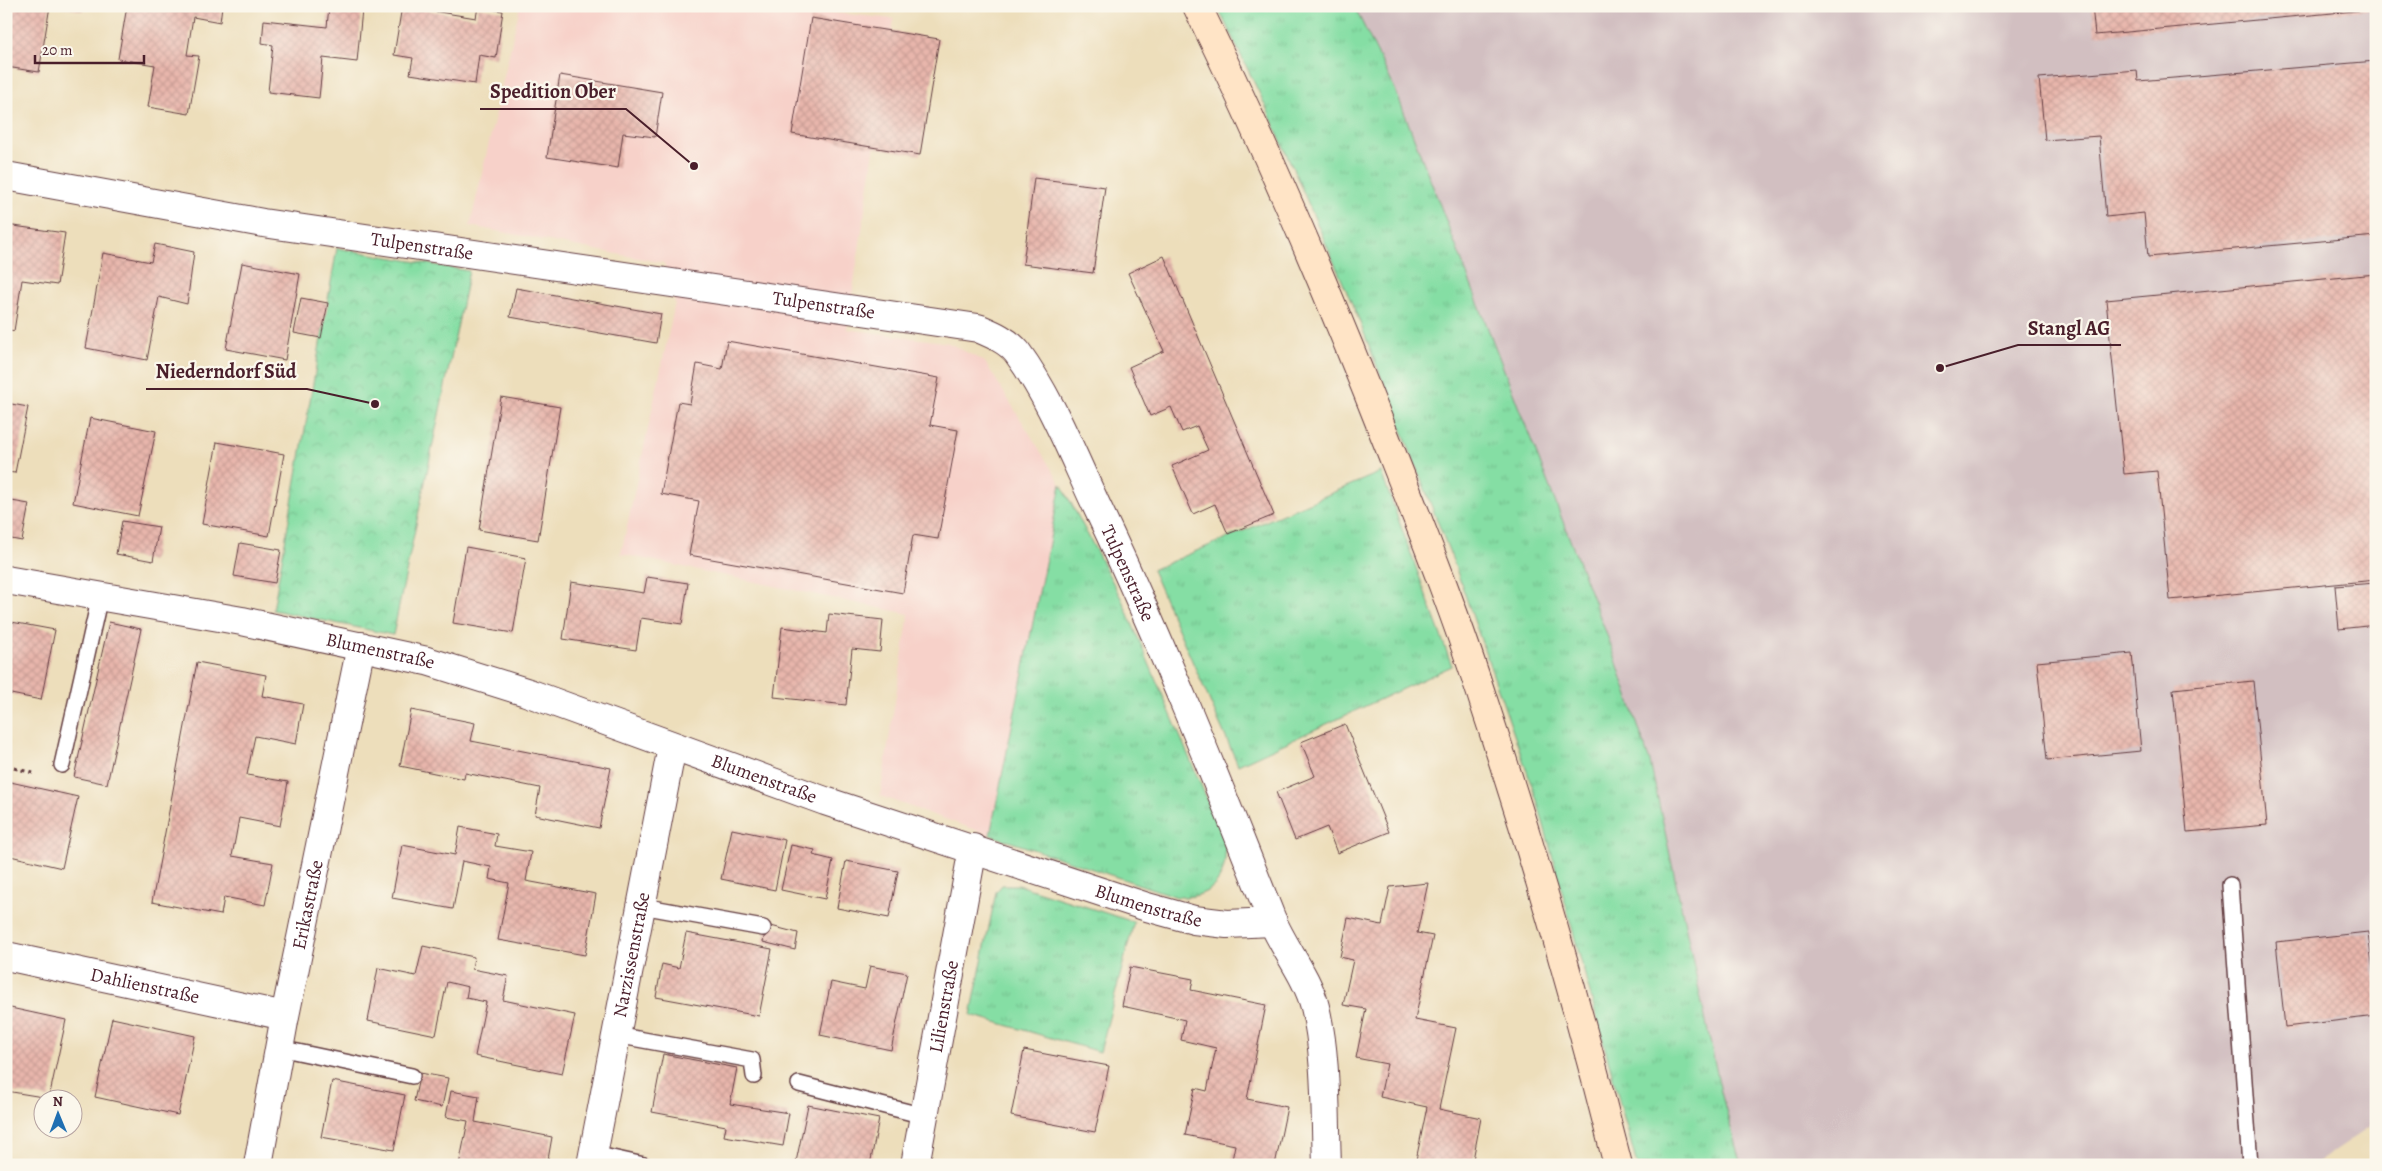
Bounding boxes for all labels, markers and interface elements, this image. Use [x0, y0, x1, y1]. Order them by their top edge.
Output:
scale bar [35, 32, 144, 64]
text: 20 m [42, 40, 73, 60]
callout: Spedition Ober [480, 74, 626, 109]
text: Spedition Ober [490, 78, 616, 105]
street label: Tulpenstraße [369, 226, 475, 267]
street label: Tulpenstraße [771, 285, 877, 326]
callout: Stangl AG [2018, 310, 2121, 345]
text: Stangl AG [2028, 315, 2110, 342]
callout: Niederndorf Süd [146, 354, 307, 389]
text: Niederndorf Süd [156, 358, 297, 385]
street label: Tulpenstraße [1095, 521, 1161, 626]
street label: Blumenstraße [323, 626, 438, 676]
street label: Blumenstraße [708, 748, 821, 810]
street label: Erikastraße [286, 858, 330, 952]
street label: Blumenstraße [1092, 878, 1203, 934]
street label: Narzissenstraße [607, 890, 657, 1020]
street label: Lilienstraße [923, 958, 965, 1055]
street label: Dahlienstraße [88, 961, 202, 1010]
north arrow [32, 1088, 82, 1138]
text: N [53, 1092, 63, 1111]

